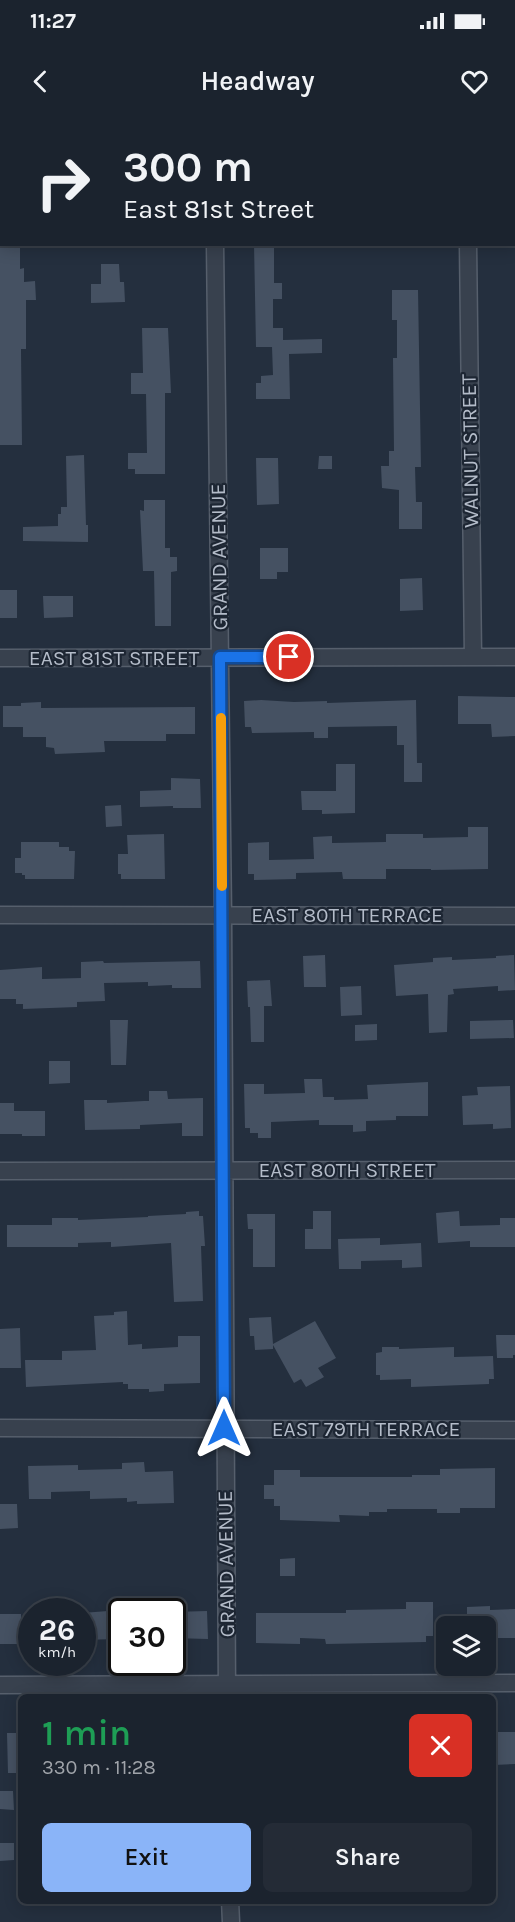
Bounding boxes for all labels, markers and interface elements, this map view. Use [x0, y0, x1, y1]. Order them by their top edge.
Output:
text: 11:27 [30, 8, 76, 34]
icon: back [24, 65, 57, 98]
text: Headway [201, 65, 314, 97]
icon: heart [458, 65, 491, 98]
text: 300 m [123, 142, 253, 192]
icon: right [24, 144, 102, 222]
text: East 81st Street [123, 193, 314, 225]
street label: WALNUT STREET [457, 373, 483, 528]
street label: GRAND AVENUE [206, 483, 232, 631]
pin [263, 631, 314, 682]
icon: arrive [272, 640, 305, 673]
street label: EAST 81ST STREET [29, 646, 200, 670]
street label: EAST 80TH TERRACE [251, 903, 443, 927]
street label: EAST 80TH STREET [258, 1158, 436, 1182]
position arrow [192, 1396, 256, 1460]
street label: EAST 79TH TERRACE [272, 1417, 460, 1441]
street label: GRAND AVENUE [213, 1490, 239, 1638]
speed limit sign: 30 [108, 1598, 186, 1676]
text: 26 [39, 1612, 75, 1648]
map controls [436, 1616, 496, 1676]
button: layers [436, 1616, 496, 1676]
text: km/h [38, 1643, 76, 1661]
text: 1 min [42, 1712, 131, 1754]
button: close [409, 1714, 472, 1777]
text: 330 m · 11:28 [42, 1756, 156, 1779]
button: Exit [42, 1823, 251, 1892]
button: Share [263, 1823, 472, 1892]

